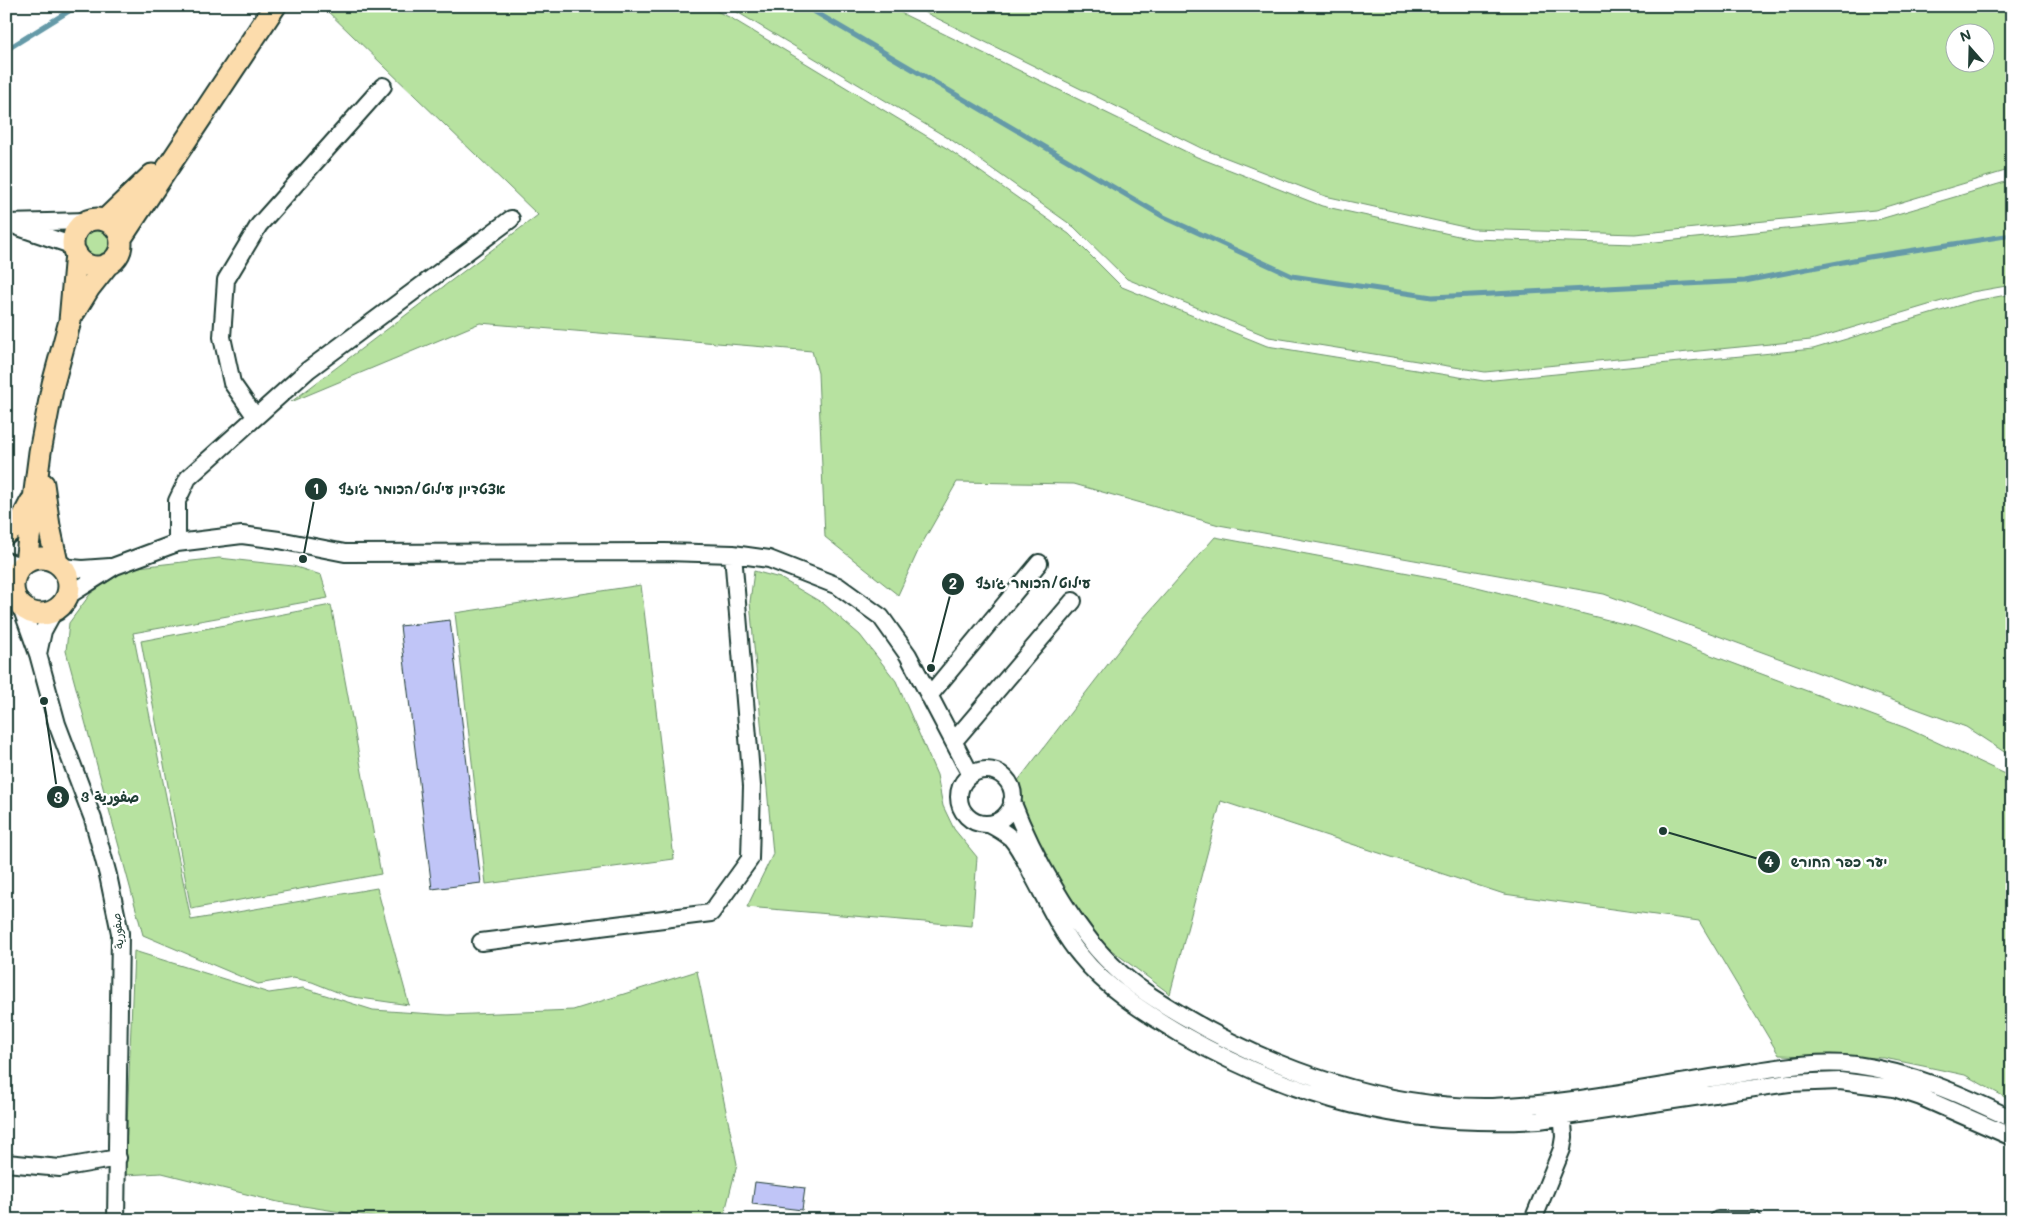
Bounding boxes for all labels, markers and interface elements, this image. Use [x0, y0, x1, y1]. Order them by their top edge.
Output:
north arrow [1946, 22, 1996, 72]
text: N [1957, 25, 1974, 46]
callout: אצטדיון עילוט/הכומר ג׳וזף [303, 474, 516, 503]
text: 1 [313, 478, 319, 498]
text: אצטדיון עילוט/הכומר ג׳וזף [338, 479, 506, 498]
callout: עילוט/הכומר ג׳וזף [941, 569, 1101, 598]
text: 2 [949, 573, 957, 593]
text: עילוט/הכומר ג׳וזף [975, 573, 1091, 592]
callout: صفورية 3 [46, 783, 149, 812]
text: 3 [53, 787, 63, 807]
text: صفورية 3 [81, 787, 139, 807]
callout: יער כפר החורש [1756, 847, 1897, 876]
text: 4 [1764, 851, 1774, 871]
text: יער כפר החורש [1791, 852, 1887, 871]
street label: صفورية [107, 912, 127, 950]

